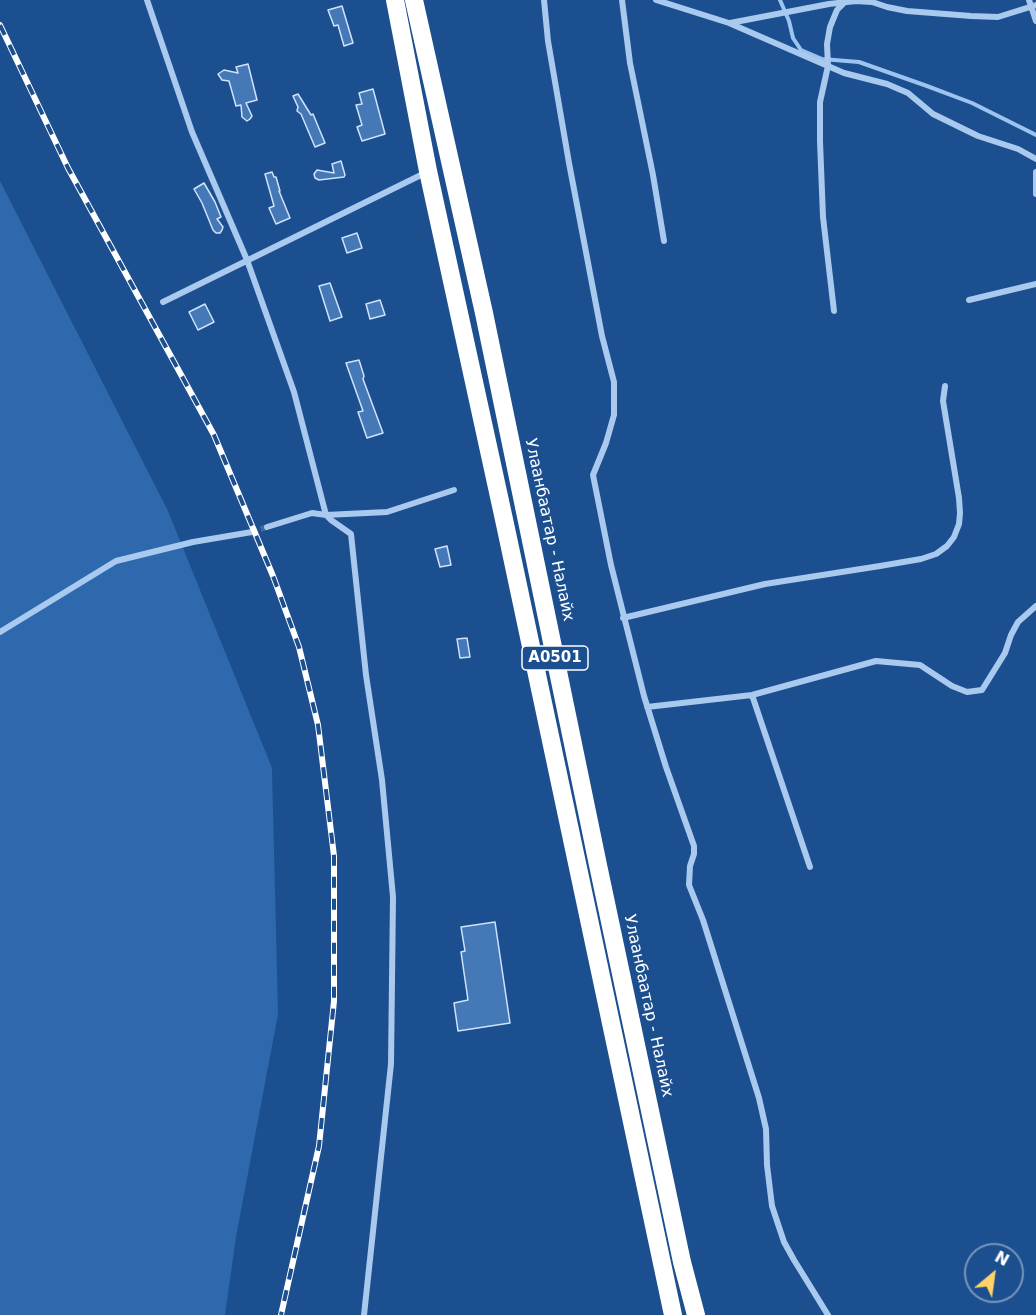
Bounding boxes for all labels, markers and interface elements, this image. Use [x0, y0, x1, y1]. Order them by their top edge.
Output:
street label: Улаанбаатар - Налайх [520, 437, 578, 623]
road number: A0501 [522, 646, 588, 670]
street label: Улаанбаатар - Налайх [619, 913, 677, 1099]
north arrow [964, 1243, 1024, 1303]
text: N [992, 1247, 1012, 1270]

